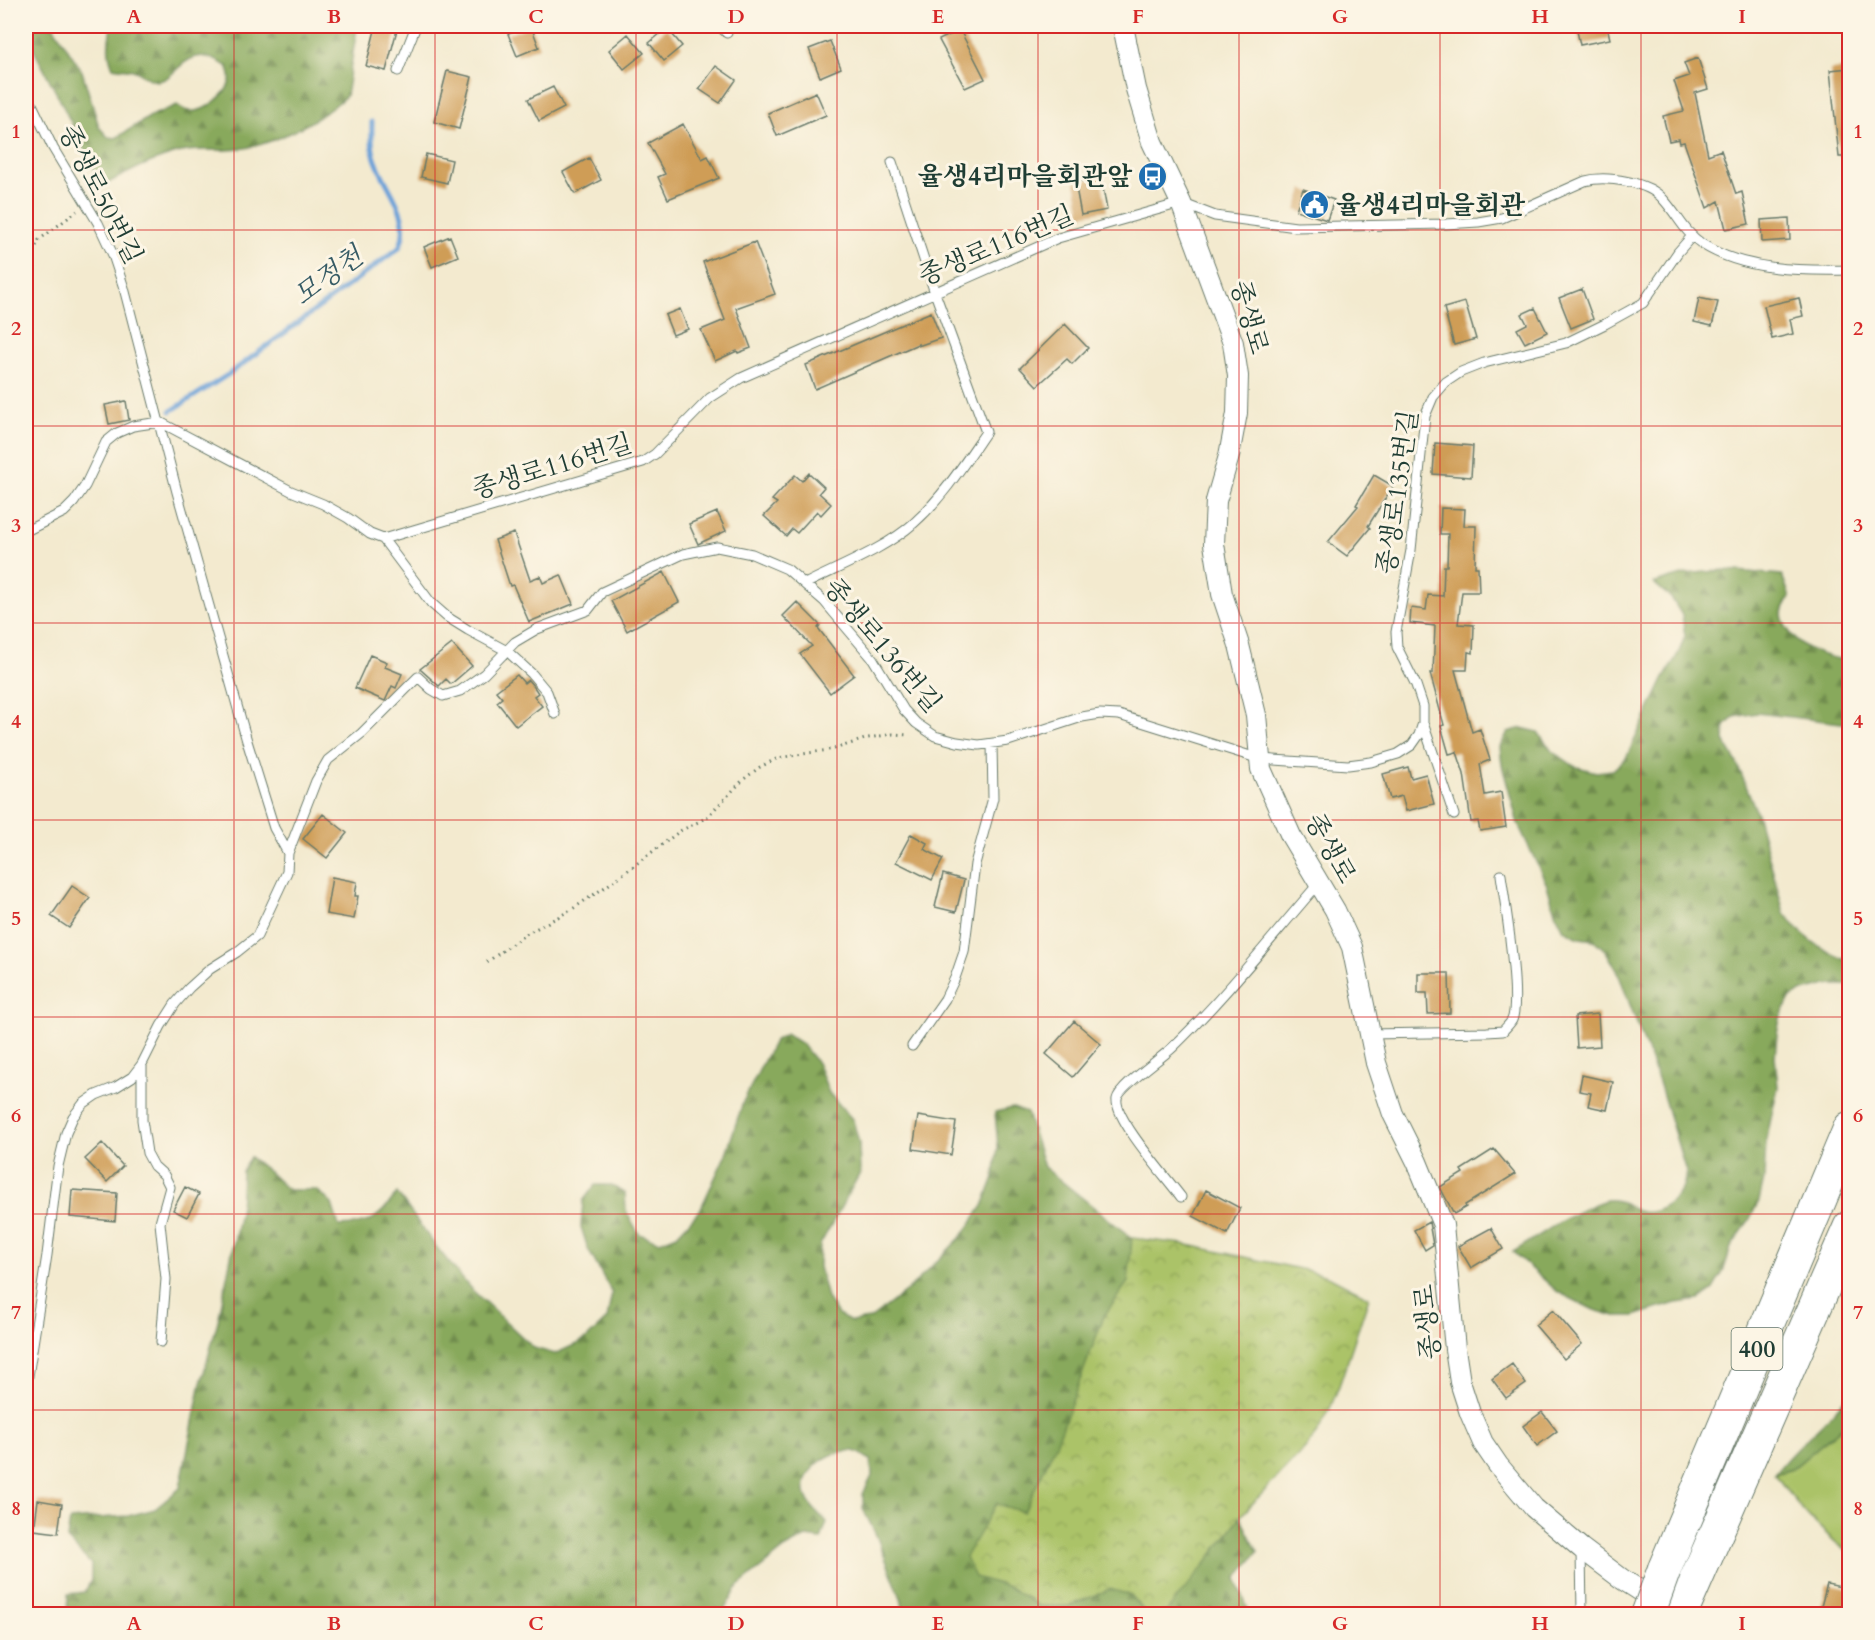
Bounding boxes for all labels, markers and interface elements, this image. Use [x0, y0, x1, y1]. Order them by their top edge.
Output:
text: A [126, 3, 142, 30]
text: B [327, 3, 341, 30]
text: C [528, 3, 544, 30]
text: D [727, 3, 745, 30]
text: E [932, 3, 944, 30]
text: F [1132, 3, 1144, 30]
text: G [1332, 3, 1348, 30]
text: H [1531, 3, 1549, 30]
text: I [1738, 3, 1746, 30]
text: 1 [11, 118, 21, 145]
street label: 종생로50번길 [50, 118, 151, 270]
text: 1 [1853, 118, 1863, 145]
place label: 율생4리마을회관앞 [918, 159, 1133, 194]
bus stop icon: 율생4리마을회관앞 [1137, 160, 1169, 192]
place label: 율생4리마을회관 [1336, 188, 1526, 223]
public building icon: 율생4리마을회관 [1299, 189, 1331, 221]
street label: 종생로116번길 [913, 197, 1079, 294]
water label: 모정천 [286, 237, 372, 314]
street label: 종생로 [1222, 276, 1277, 358]
text: 2 [11, 315, 21, 342]
text: 2 [1853, 315, 1863, 342]
street label: 종생로135번길 [1369, 408, 1426, 576]
street label: 종생로116번길 [468, 426, 636, 507]
text: 3 [11, 512, 21, 539]
text: 3 [1853, 512, 1863, 539]
street label: 종생로136번길 [816, 571, 949, 720]
text: 4 [11, 708, 21, 735]
text: 4 [1853, 708, 1863, 735]
street label: 종생로 [1297, 807, 1364, 890]
text: 5 [11, 905, 21, 932]
text: 5 [1853, 905, 1863, 932]
text: 6 [11, 1102, 21, 1129]
text: 6 [1853, 1102, 1863, 1129]
street label: 종생로 [1406, 1283, 1449, 1361]
text: 7 [11, 1299, 21, 1326]
text: 7 [1853, 1299, 1863, 1326]
road number: 400 [1732, 1328, 1782, 1370]
text: 8 [11, 1495, 21, 1522]
text: 8 [1853, 1495, 1863, 1522]
text: A [126, 1610, 142, 1637]
text: B [327, 1610, 341, 1637]
text: C [528, 1610, 544, 1637]
text: D [727, 1610, 745, 1637]
text: E [932, 1610, 944, 1637]
text: F [1132, 1610, 1144, 1637]
text: G [1332, 1610, 1348, 1637]
text: H [1531, 1610, 1549, 1637]
text: I [1738, 1610, 1746, 1637]

